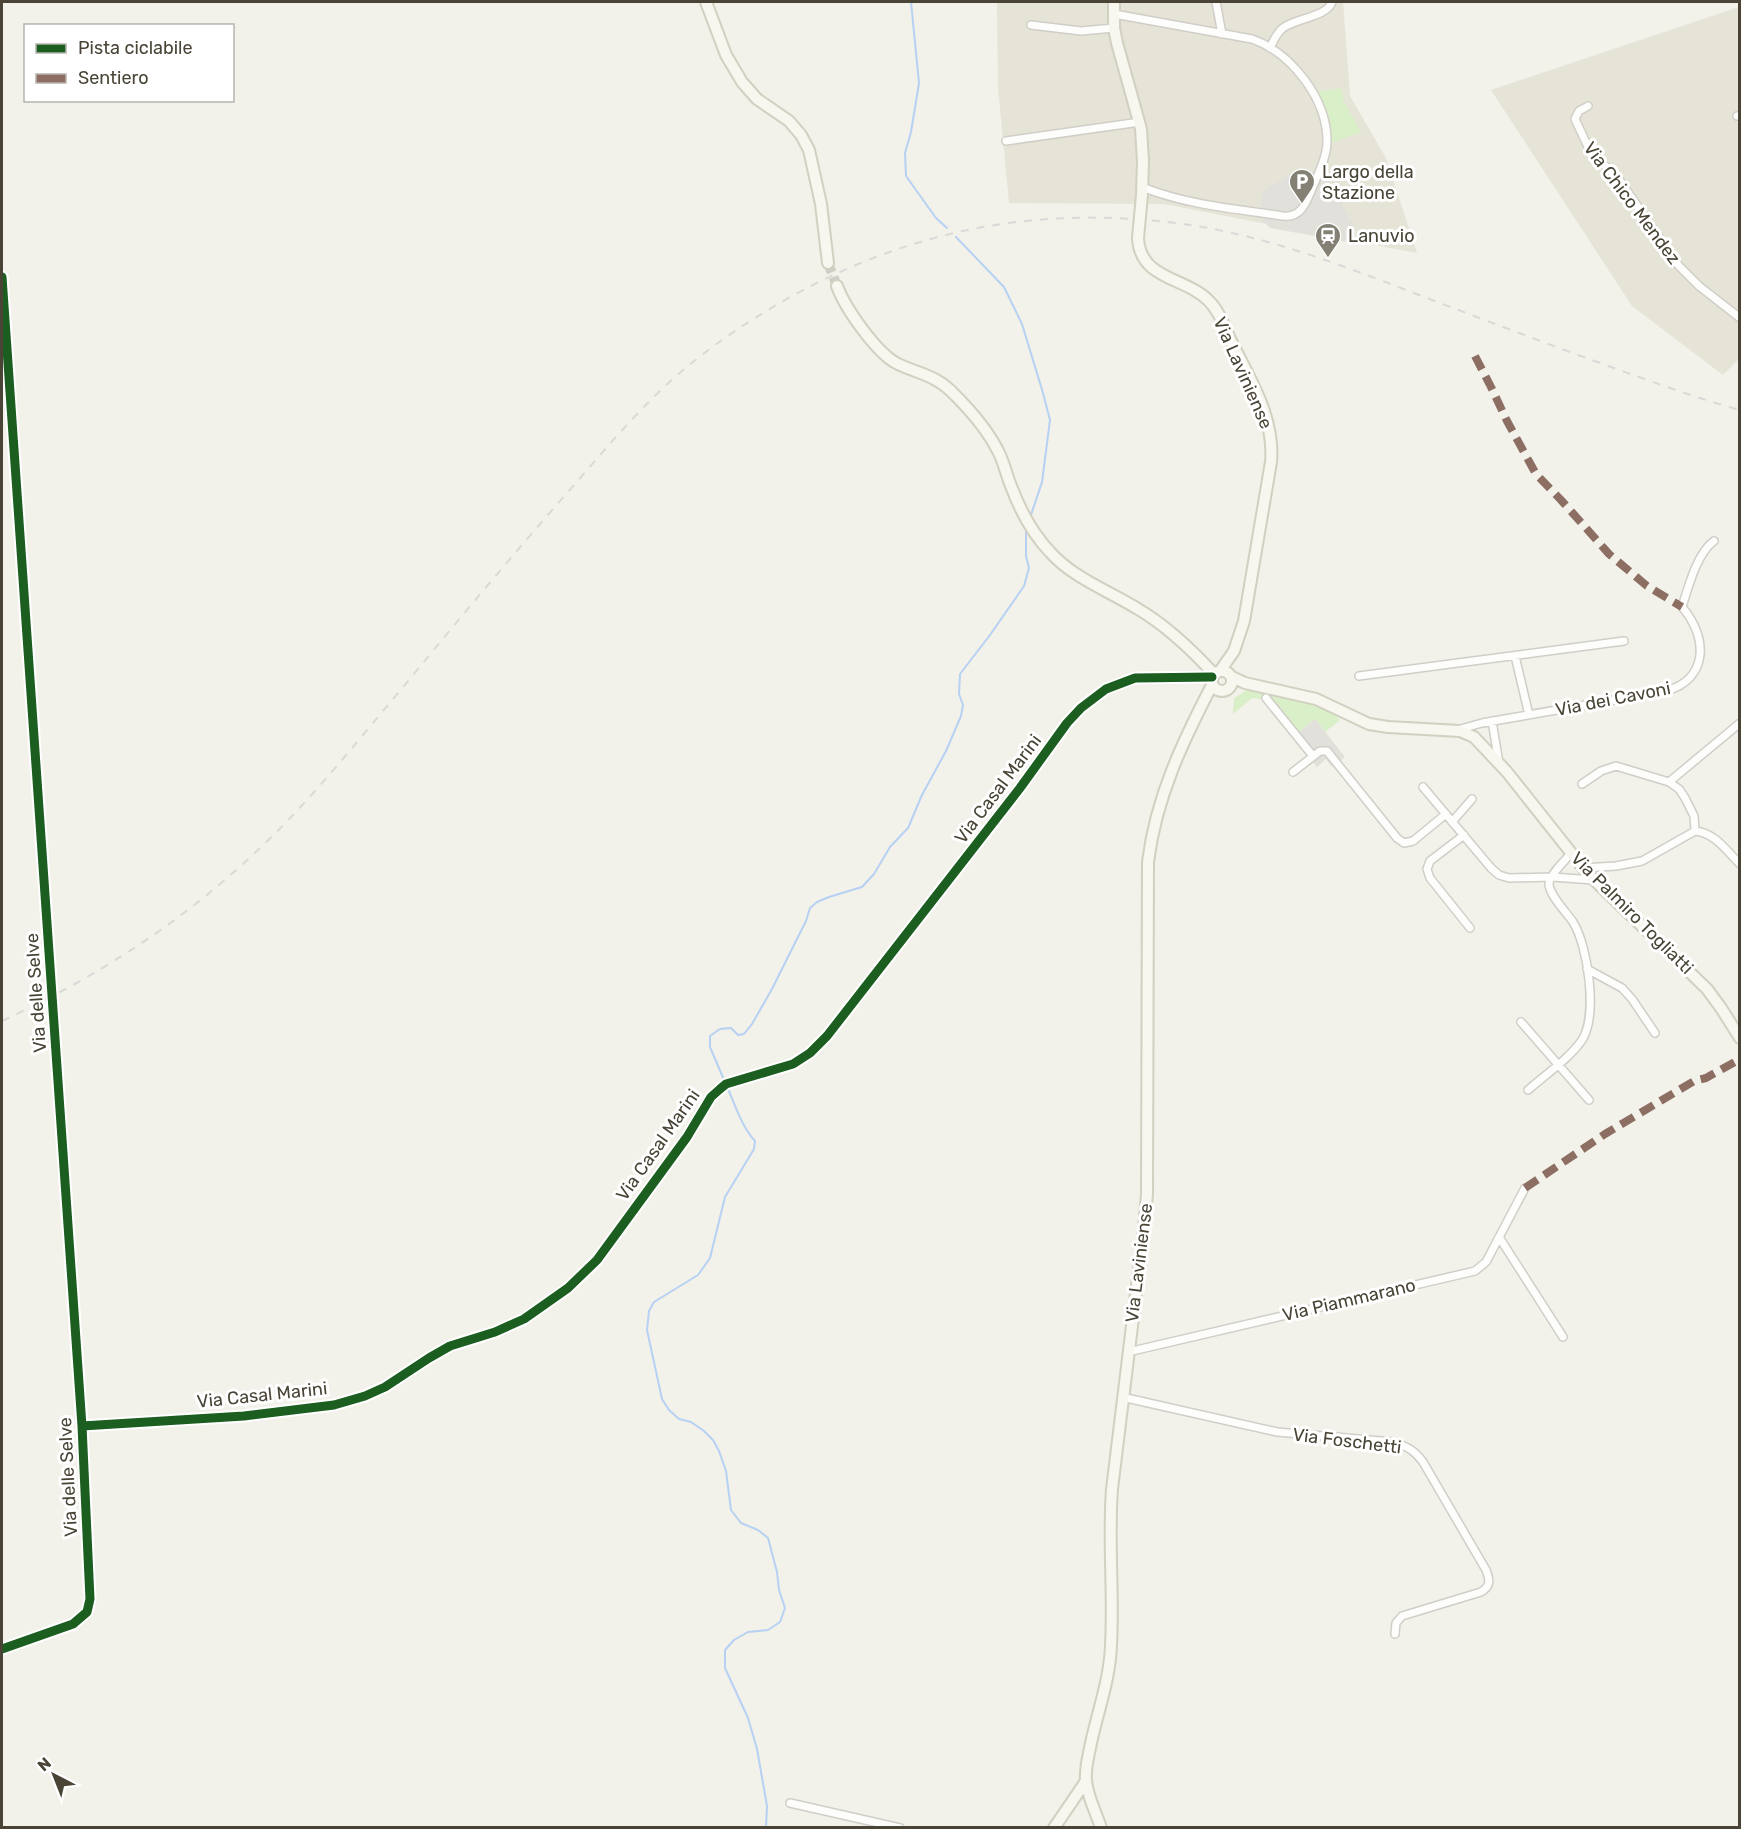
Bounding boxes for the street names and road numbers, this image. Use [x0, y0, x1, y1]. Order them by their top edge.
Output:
street label: Via Chico Mendez [1579, 137, 1685, 269]
street label: Via Laviniense [1209, 314, 1277, 432]
street label: Via dei Cavoni [1553, 677, 1673, 721]
street label: Via Casal Marini [950, 730, 1046, 848]
street label: Via Palmiro Togliatti [1566, 847, 1698, 979]
street label: Via delle Selve [21, 932, 51, 1054]
street label: Via Casal Marini [611, 1085, 705, 1205]
street label: Via Laviniense [1121, 1202, 1157, 1324]
street label: Via Piammarano [1280, 1274, 1418, 1326]
street label: Via Casal Marini [196, 1377, 328, 1413]
street label: Via delle Selve [54, 1417, 82, 1537]
street label: Via Foschetti [1291, 1423, 1403, 1459]

